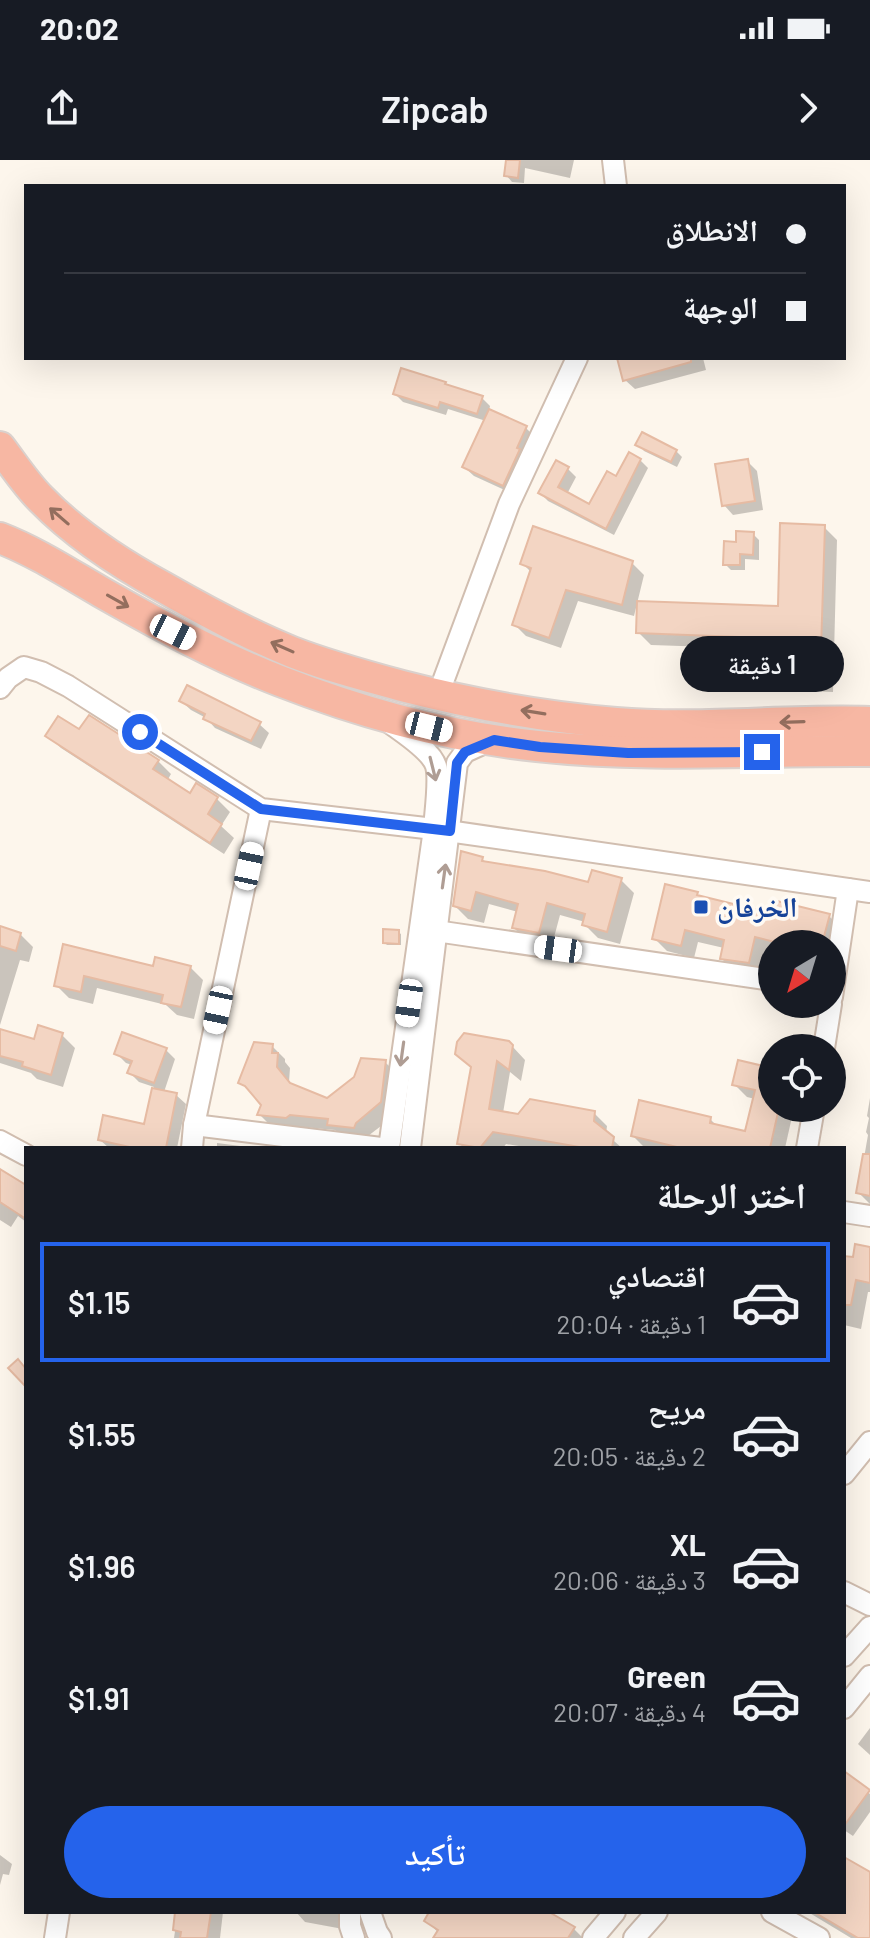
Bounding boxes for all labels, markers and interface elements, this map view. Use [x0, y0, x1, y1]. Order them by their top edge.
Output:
text: 20:02 [40, 10, 119, 46]
icon: share [40, 86, 84, 130]
icon: forward [786, 86, 830, 130]
text: Zipcab [381, 87, 489, 130]
text: الانطلاق [665, 211, 758, 247]
text: الوجهة [683, 288, 758, 324]
one-way arrow [49, 507, 69, 525]
one-way arrow [106, 593, 129, 609]
car [146, 611, 200, 653]
callout: 1 دقيقة [680, 636, 844, 692]
one-way arrow [270, 639, 295, 654]
text: 1 دقيقة [728, 648, 796, 679]
one-way arrow [521, 704, 546, 719]
car [403, 710, 455, 744]
route start [122, 714, 158, 750]
one-way arrow [779, 715, 806, 730]
route end [744, 734, 780, 770]
one-way arrow [426, 756, 441, 781]
car [232, 840, 266, 892]
one-way arrow [437, 864, 452, 889]
place label: الخرفان [717, 889, 797, 924]
marker: الخرفان [692, 898, 710, 916]
north arrow [758, 930, 846, 1018]
map controls [758, 930, 846, 1122]
car [533, 934, 583, 964]
car [394, 978, 424, 1028]
car [201, 984, 235, 1036]
button: locate [758, 1034, 846, 1122]
one-way arrow [394, 1041, 409, 1066]
text: اختر الرحلة [657, 1172, 806, 1215]
text: اقتصادي [608, 1257, 706, 1293]
icon: car [730, 1266, 802, 1338]
text: $1.15 [68, 1284, 130, 1320]
text: 1 دقيقة · 20:04 [557, 1308, 706, 1339]
text: مريح [648, 1389, 706, 1425]
icon: car [730, 1398, 802, 1470]
text: $1.55 [68, 1416, 136, 1452]
text: 2 دقيقة · 20:05 [553, 1440, 706, 1471]
text: XL [670, 1526, 706, 1562]
icon: car [730, 1530, 802, 1602]
text: $1.96 [68, 1548, 135, 1584]
text: 3 دقيقة · 20:06 [553, 1564, 706, 1595]
text: Green [627, 1658, 706, 1694]
icon: car [730, 1662, 802, 1734]
text: $1.91 [68, 1680, 130, 1716]
text: 4 دقيقة · 20:07 [553, 1696, 706, 1727]
button: تأكيد [64, 1806, 806, 1898]

